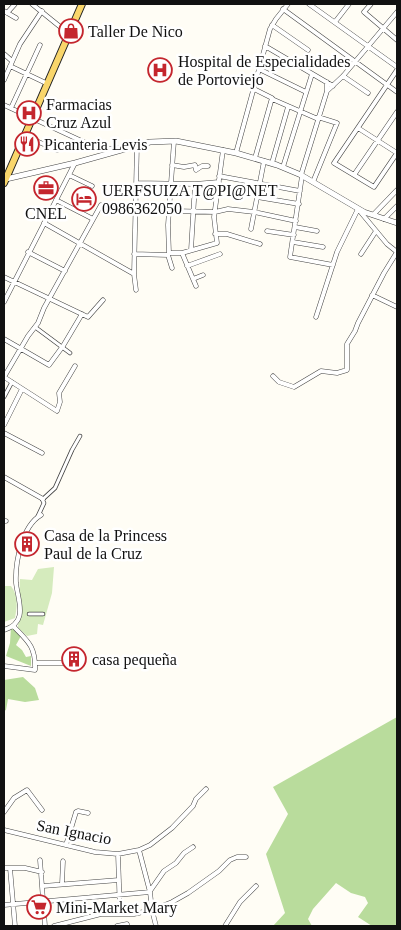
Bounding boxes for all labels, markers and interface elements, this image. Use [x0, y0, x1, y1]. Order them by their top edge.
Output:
shop icon: Taller De Nico [58, 18, 84, 44]
place label: Taller De Nico [88, 23, 183, 40]
place label: Hospital de Especialidades de Portoviejo [178, 53, 350, 89]
hospital icon: Hospital de Especialidades de Portoviejo [147, 57, 173, 83]
place label: Farmacias Cruz Azul [46, 96, 112, 131]
hospital icon: Farmacias Cruz Azul [16, 100, 42, 126]
restaurant icon: Picanteria Levis [14, 131, 40, 157]
place label: Picanteria Levis [44, 136, 148, 153]
office icon: CNEL [33, 175, 59, 201]
place label: UERFSUIZA T@PI@NET 0986362050 [102, 182, 278, 217]
hotel icon: UERFSUIZA T@PI@NET 0986362050 [71, 186, 97, 212]
place label: CNEL [25, 205, 67, 222]
place label: Casa de la Princess Paul de la Cruz [44, 527, 167, 562]
building icon: Casa de la Princess Paul de la Cruz [14, 531, 40, 557]
building icon: casa pequeña [61, 646, 87, 672]
place label: casa pequeña [92, 651, 177, 669]
street label: San Ignacio [35, 816, 113, 849]
supermarket icon: Mini-Market Mary [26, 894, 52, 920]
place label: Mini-Market Mary [56, 899, 177, 917]

